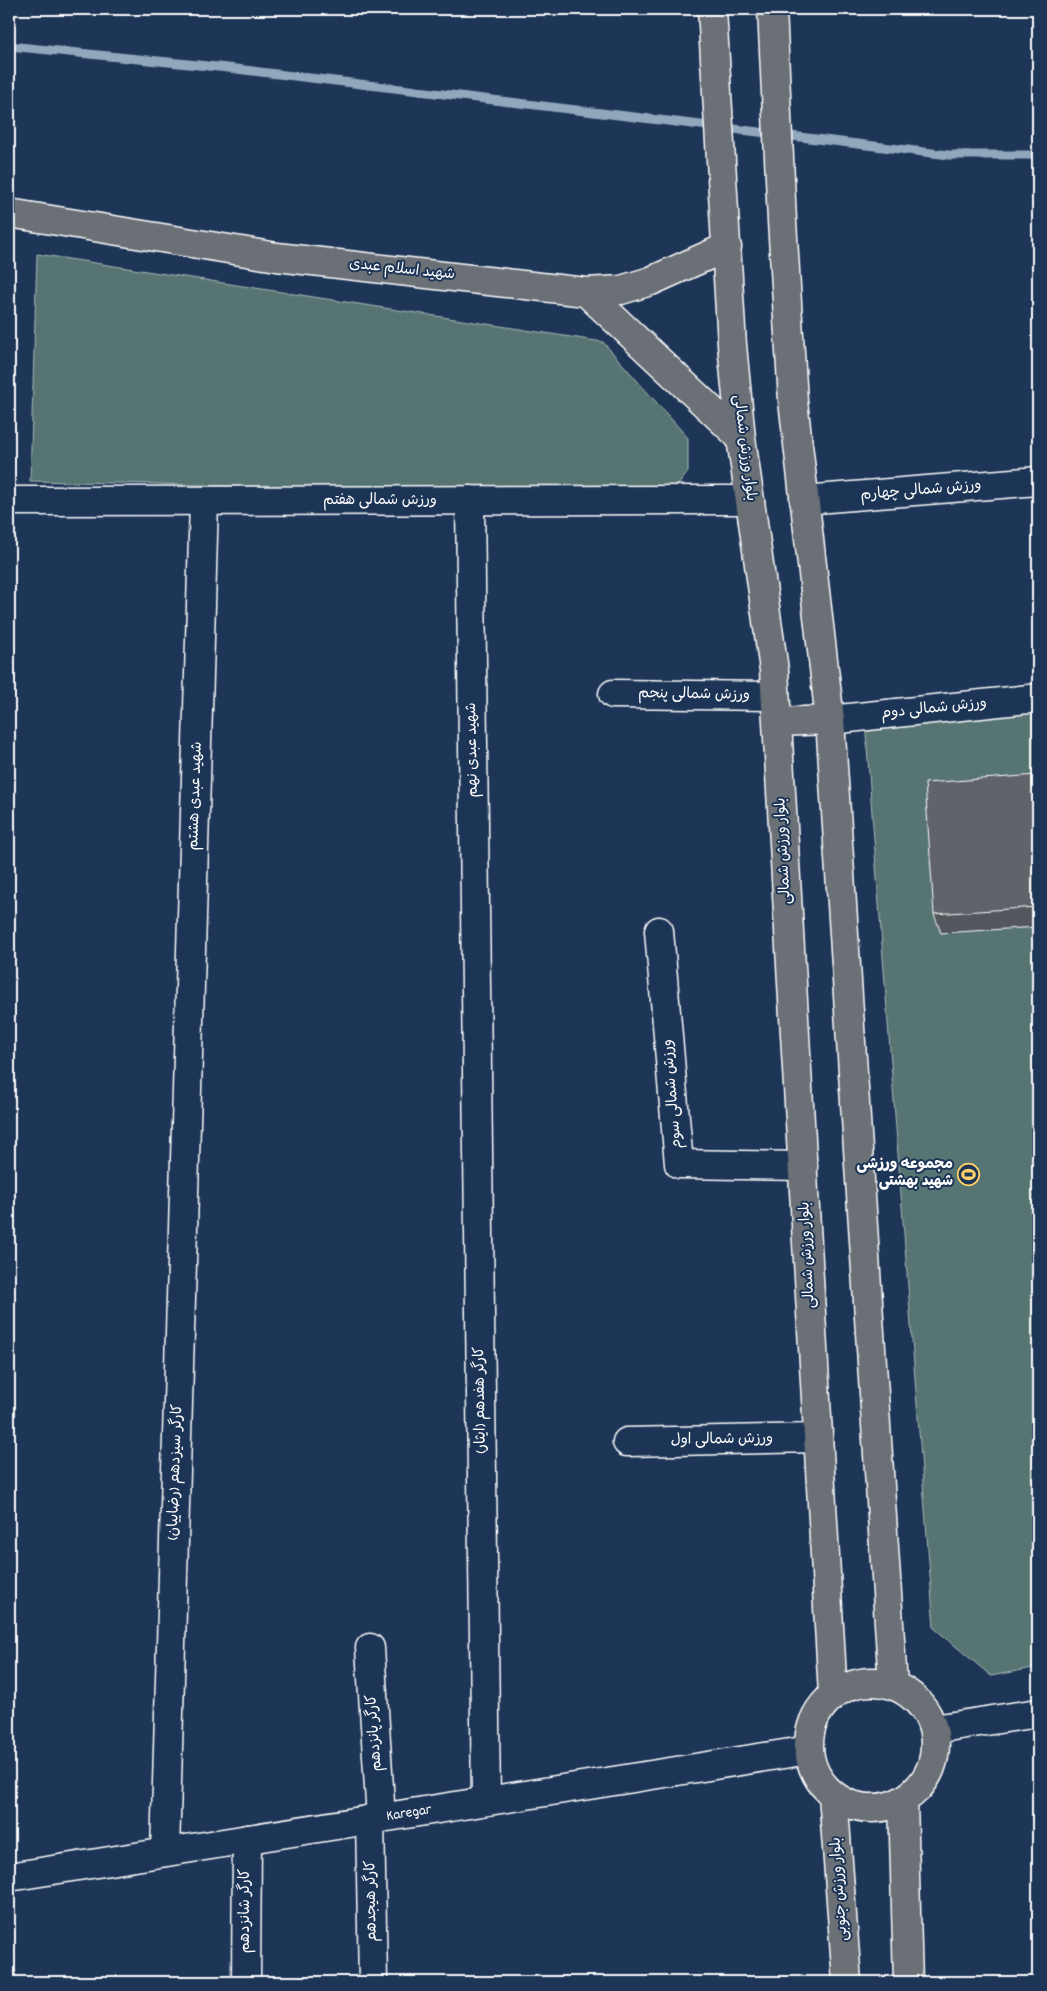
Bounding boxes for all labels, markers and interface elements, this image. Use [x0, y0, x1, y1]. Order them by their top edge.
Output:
street label: شهید اسلام عبدی [348, 254, 456, 286]
street label: بلوار ورزش شمالی [727, 394, 761, 502]
street label: ورزش شمالی چهارم [860, 475, 982, 507]
street label: ورزش شمالی هفتم [323, 490, 437, 512]
street label: ورزش شمالی پنجم [638, 683, 750, 707]
street label: ورزش شمالی دوم [880, 693, 988, 725]
street label: شهید عبدی نهم [461, 702, 485, 798]
street label: شهید عبدی هشتم [183, 741, 209, 851]
street label: بلوار ورزش شمالی [770, 797, 798, 905]
street label: ورزش شمالی سوم [657, 1038, 689, 1150]
place label: مجموعه ورزشی شهید بهشتی [856, 1154, 953, 1193]
sports icon: مجموعه ورزشی شهید بهشتی [957, 1162, 981, 1186]
street label: بلوار ورزش شمالی [794, 1201, 822, 1309]
street label: کارگر هفدهم (ایثار) [469, 1346, 493, 1454]
street label: کارگر سیزدهم (رضاییان) [163, 1404, 189, 1540]
street label: ورزش شمالی اول [671, 1428, 773, 1452]
street label: کارگر پانزدهم [361, 1694, 389, 1772]
street label: Karegar [385, 1799, 434, 1828]
street label: بلوار ورزش جنوبی [825, 1836, 855, 1942]
street label: کارگر هیجدهم [360, 1860, 384, 1942]
street label: کارگر شانزدهم [235, 1869, 257, 1953]

